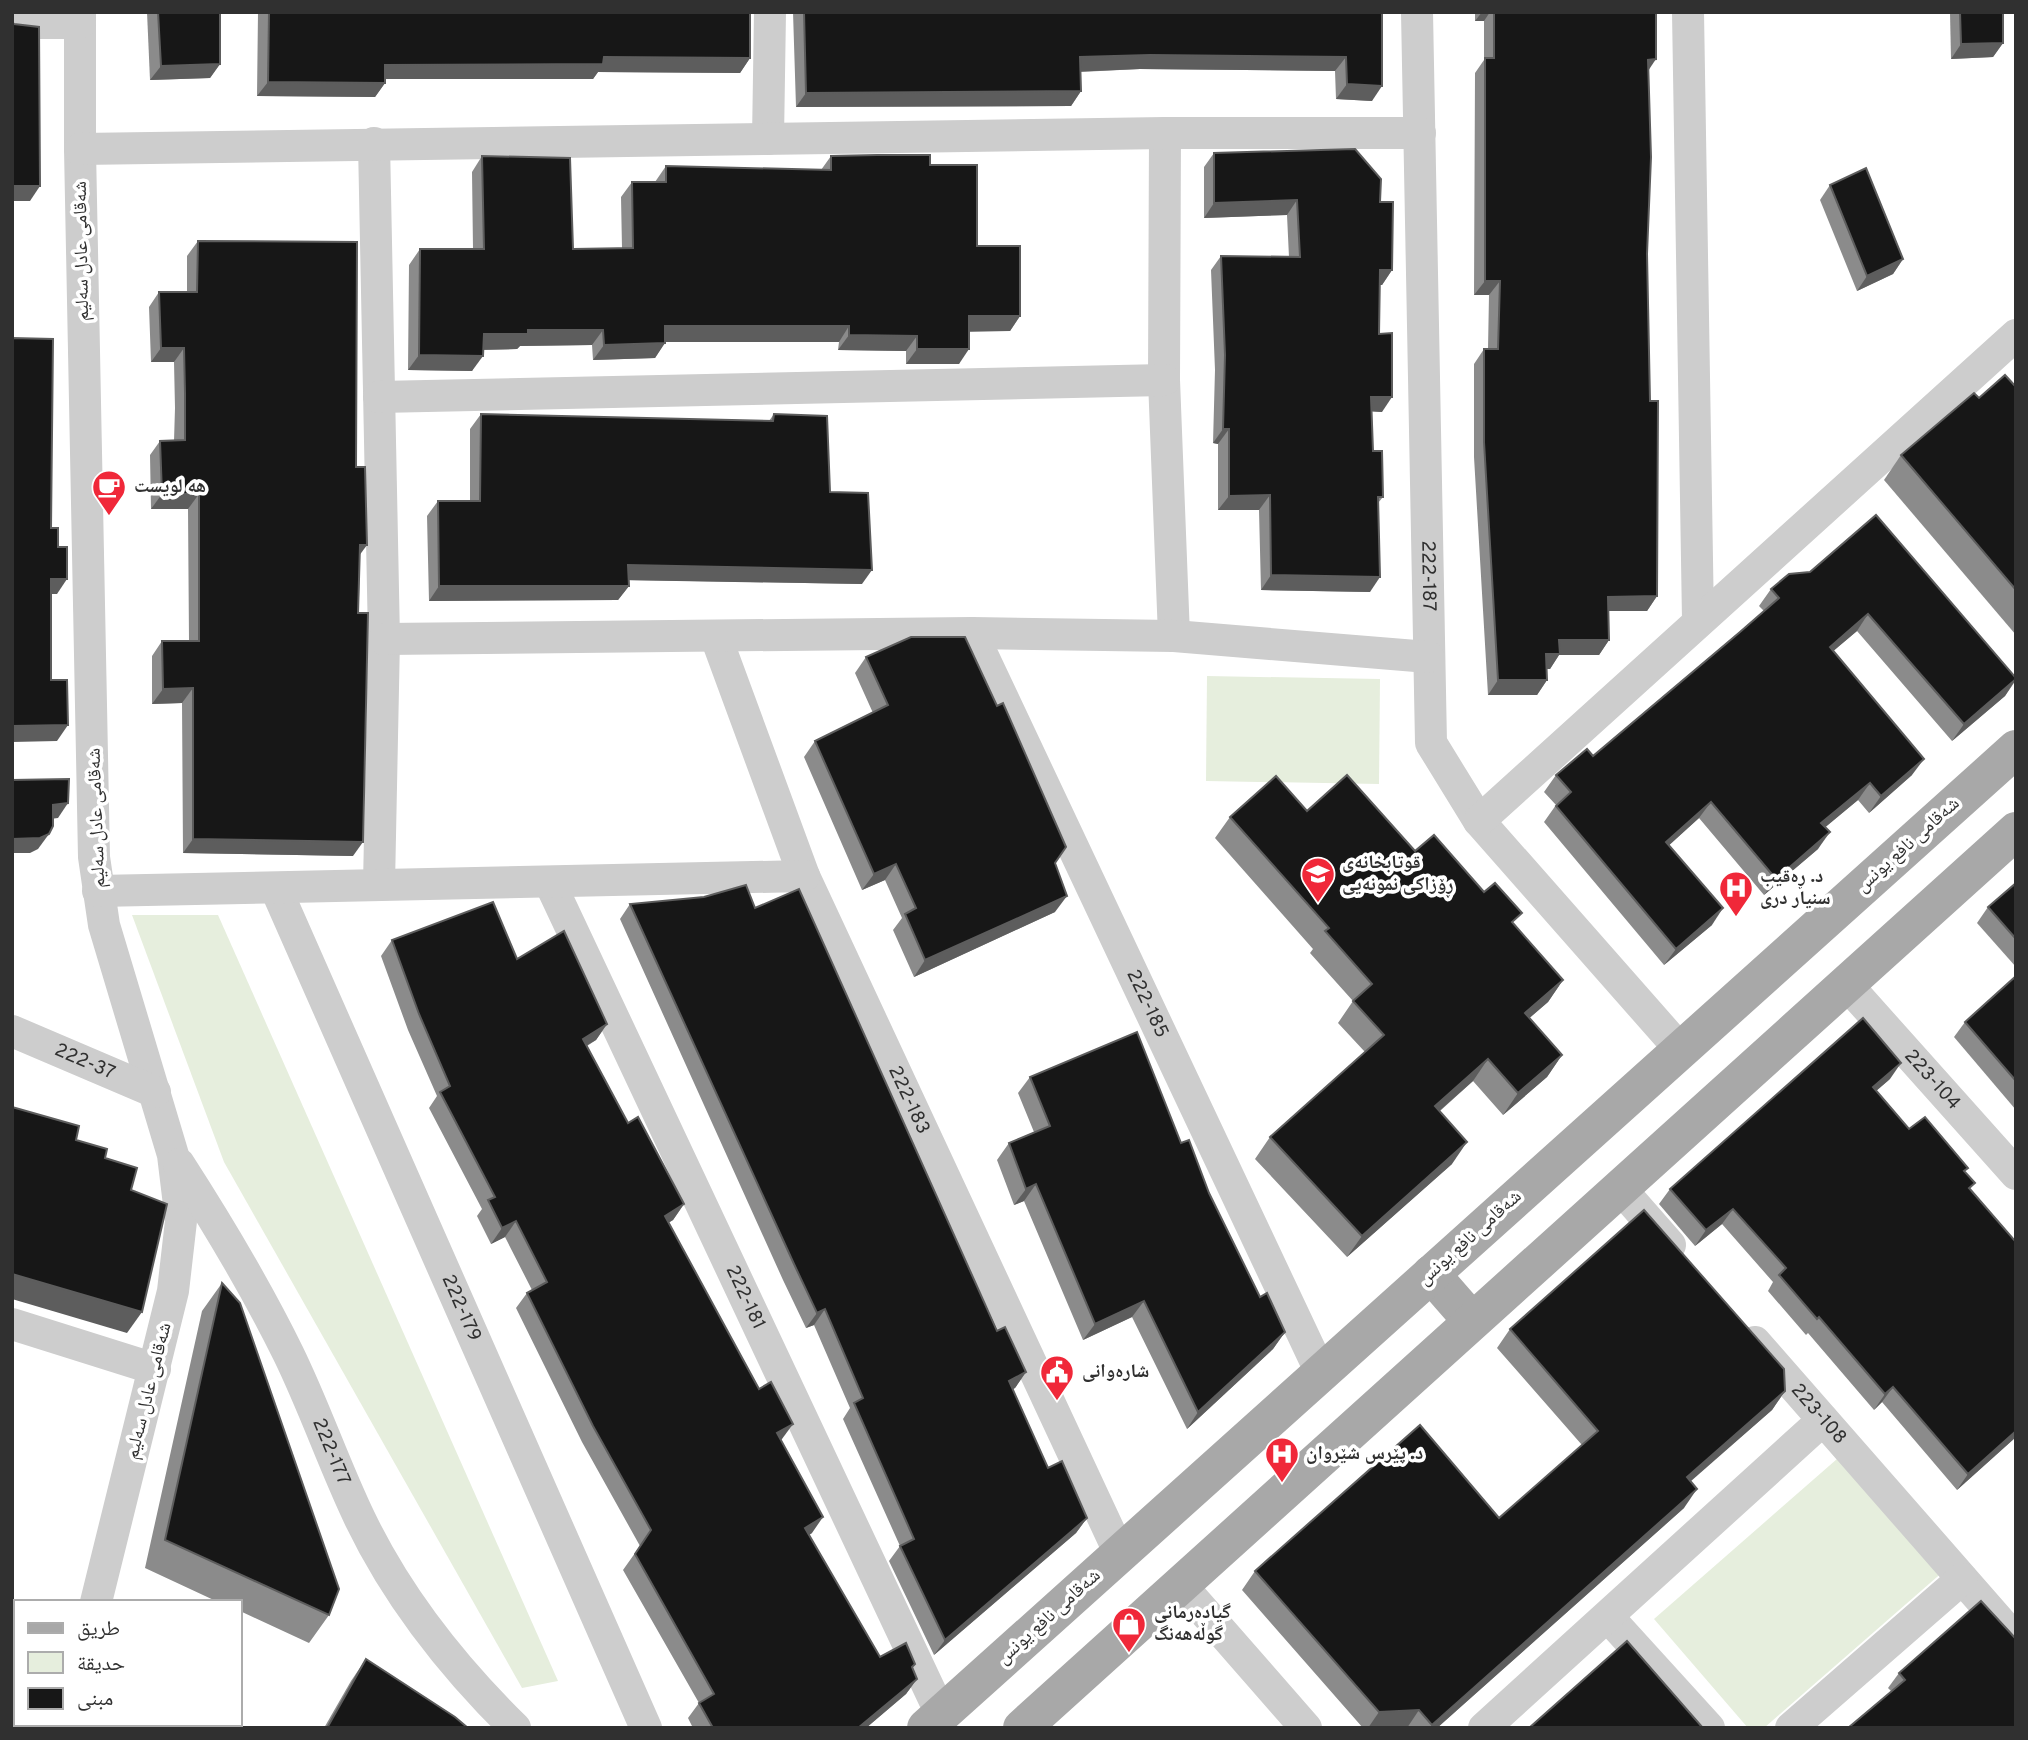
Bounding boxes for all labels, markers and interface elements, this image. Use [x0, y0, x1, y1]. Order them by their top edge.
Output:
street label: شەقامی عادل سەلیم [69, 181, 95, 321]
cafe icon: هه لويست [90, 468, 128, 517]
place label: هه لويست [134, 475, 206, 499]
street label: 222-187 [1415, 540, 1440, 612]
street label: شەقامی عادل سەلیم [83, 748, 111, 888]
street label: شەقامی نافع یونس [1851, 792, 1965, 898]
place label: قوتابخانەی ڕۆزاکی نمونەیی [1342, 851, 1454, 898]
school or university icon: قوتابخانەی ڕۆزاکی نمونەیی [1299, 855, 1337, 904]
place label: د. ڕەقیب سنیار دری [1760, 865, 1831, 911]
hospital icon: د. ڕەقیب سنیار دری [1717, 869, 1755, 918]
street label: 222-185 [1120, 966, 1173, 1042]
street label: 222-37 [51, 1038, 119, 1086]
street label: 223-104 [1899, 1045, 1965, 1115]
street label: 222-183 [882, 1062, 935, 1138]
street label: شەقامی نافع یونس [1413, 1185, 1527, 1291]
street label: 222-181 [720, 1261, 770, 1333]
street label: 222-179 [436, 1271, 486, 1345]
street label: شەقامی عادل سەلیم [120, 1320, 178, 1462]
public building icon: شارەوانی [1038, 1353, 1076, 1402]
place label: شارەوانی [1082, 1360, 1149, 1384]
street label: 223-108 [1785, 1379, 1851, 1450]
street label: 222-177 [306, 1415, 355, 1489]
hospital icon: د. پێرس شێروان [1263, 1435, 1301, 1484]
place label: د. پێرس شێروان [1306, 1442, 1423, 1466]
street label: شەقامی نافع یونس [992, 1564, 1106, 1670]
legend [14, 1600, 242, 1726]
place label: گیادەرمانی گوڵەهەنگ [1154, 1601, 1232, 1647]
shop icon: گیادەرمانی گوڵەهەنگ [1110, 1605, 1148, 1654]
text: طريق [77, 1616, 120, 1643]
text: حديقة [77, 1651, 125, 1678]
text: مبنى [77, 1686, 113, 1713]

